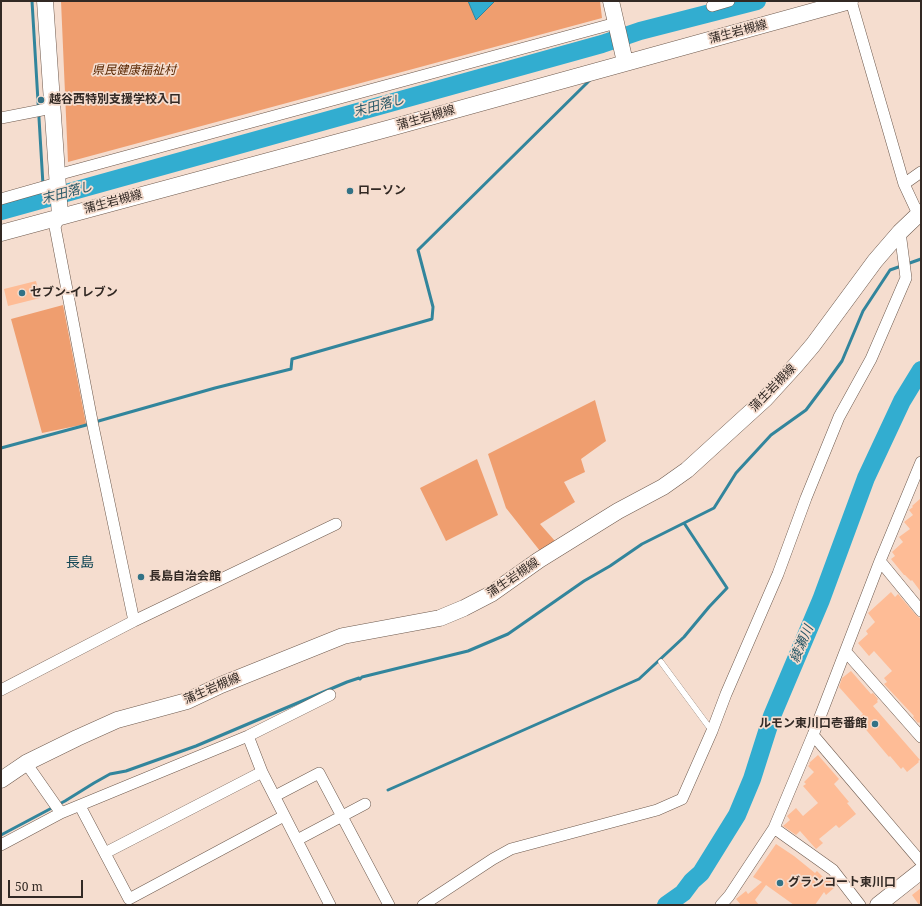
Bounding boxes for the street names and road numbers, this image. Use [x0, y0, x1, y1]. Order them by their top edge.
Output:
street label: 蒲生岩槻線 [707, 17, 769, 47]
street label: 蒲生岩槻線 [395, 103, 457, 133]
street label: 蒲生岩槻線 [82, 187, 144, 217]
street label: 蒲生岩槻線 [747, 361, 799, 415]
street label: 蒲生岩槻線 [484, 555, 542, 601]
street label: 蒲生岩槻線 [182, 671, 242, 707]

